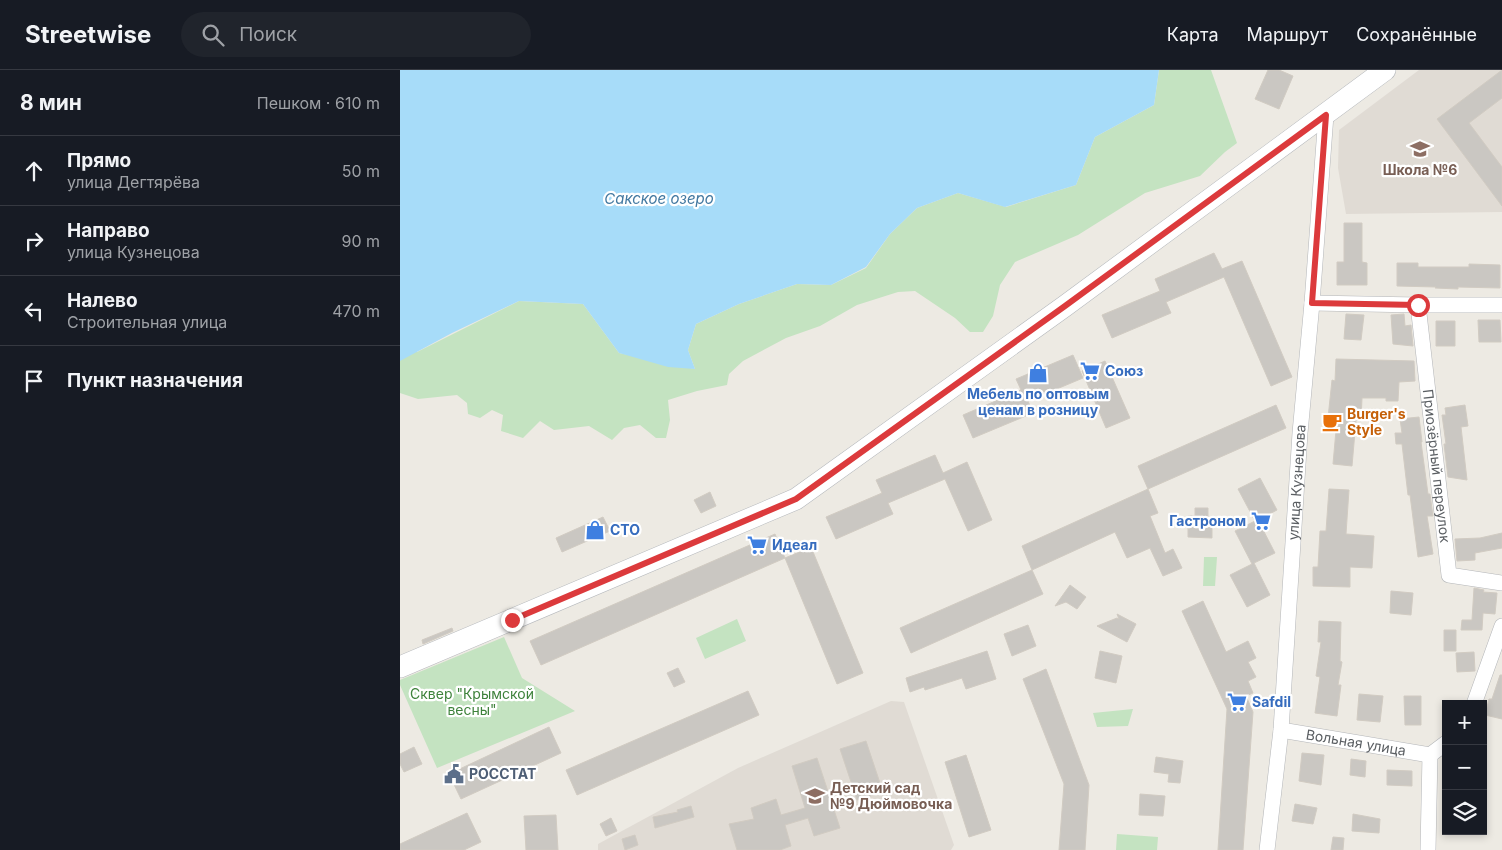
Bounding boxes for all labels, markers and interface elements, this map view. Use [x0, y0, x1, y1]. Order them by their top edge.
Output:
search box [181, 12, 531, 57]
text: Streetwise [25, 20, 151, 49]
icon: search [199, 21, 227, 49]
text: Поиск [239, 23, 297, 46]
text: Карта [1167, 24, 1219, 45]
text: Маршрут [1247, 24, 1328, 45]
text: Сохранённые [1356, 24, 1477, 45]
text: 8 мин [20, 90, 82, 115]
text: Пешком · 610 m [257, 93, 380, 113]
school or university icon: Школа №6 [1409, 138, 1431, 160]
text: Прямо [67, 149, 131, 172]
icon: ahead [20, 157, 48, 185]
text: 50 m [342, 161, 380, 181]
place label: Школа №6 [1383, 161, 1457, 178]
text: улица Дегтярёва [67, 172, 200, 192]
water label: Сакское озеро [604, 189, 714, 208]
text: Направо [67, 219, 150, 242]
icon: right [20, 227, 48, 255]
text: 90 m [341, 231, 380, 251]
text: улица Кузнецова [67, 242, 200, 262]
text: Налево [67, 289, 138, 312]
route start [1407, 294, 1430, 317]
icon: left [20, 297, 48, 325]
text: 470 m [332, 301, 380, 321]
text: Строительная улица [67, 312, 227, 332]
supermarket icon: Союз [1079, 360, 1101, 382]
shop icon: Мебель по оптовым ценам в розницу [1027, 362, 1049, 384]
place label: Союз [1105, 362, 1143, 379]
icon: arrive [20, 367, 48, 395]
text: Пункт назначения [67, 369, 243, 392]
place label: Мебель по оптовым ценам в розницу [967, 385, 1109, 418]
street label: Приозёрный переулок [1420, 388, 1454, 544]
place label: Burger's Style [1347, 405, 1406, 438]
cafe icon: Burger's Style [1321, 411, 1343, 433]
street label: улица Кузнецова [1284, 424, 1309, 541]
supermarket icon: Гастроном [1250, 510, 1272, 532]
place label: Гастроном [1169, 512, 1246, 529]
shop icon: СТО [584, 519, 606, 541]
place label: СТО [610, 521, 640, 538]
supermarket icon: Идеал [746, 534, 768, 556]
place label: Идеал [772, 536, 817, 553]
route end [501, 609, 524, 632]
park label: Сквер "Крымской весны" [410, 685, 534, 718]
supermarket icon: Safdil [1226, 691, 1248, 713]
place label: Safdil [1252, 693, 1291, 710]
map controls [1442, 700, 1487, 835]
button: + [1442, 700, 1487, 745]
street label: Вольная улица [1305, 725, 1407, 759]
button: − [1442, 745, 1487, 790]
public building icon: РОССТАТ [443, 763, 465, 785]
place label: РОССТАТ [469, 765, 536, 782]
place label: Детский сад №9 Дюймовочка [830, 779, 952, 812]
school or university icon: Детский сад №9 Дюймовочка [804, 785, 826, 807]
button: layers [1442, 790, 1487, 835]

